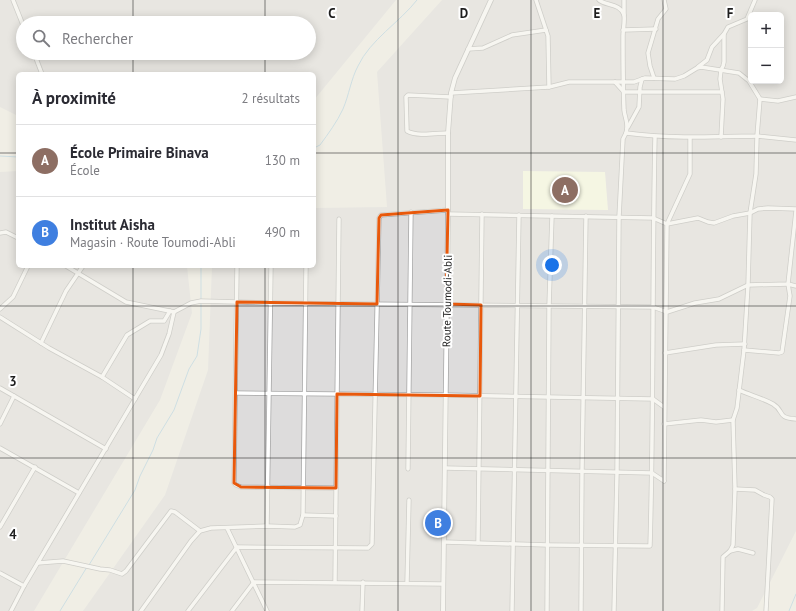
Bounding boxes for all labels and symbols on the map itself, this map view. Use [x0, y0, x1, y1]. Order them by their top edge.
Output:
text: C [328, 5, 336, 22]
text: D [460, 5, 468, 22]
text: E [594, 5, 601, 22]
text: F [727, 5, 734, 22]
pin: A [552, 175, 578, 205]
street label: Route Toumodi-Abli [439, 255, 455, 347]
your location [542, 255, 562, 275]
text: 3 [9, 373, 17, 390]
pin: B [425, 508, 451, 538]
text: 4 [9, 526, 17, 543]

